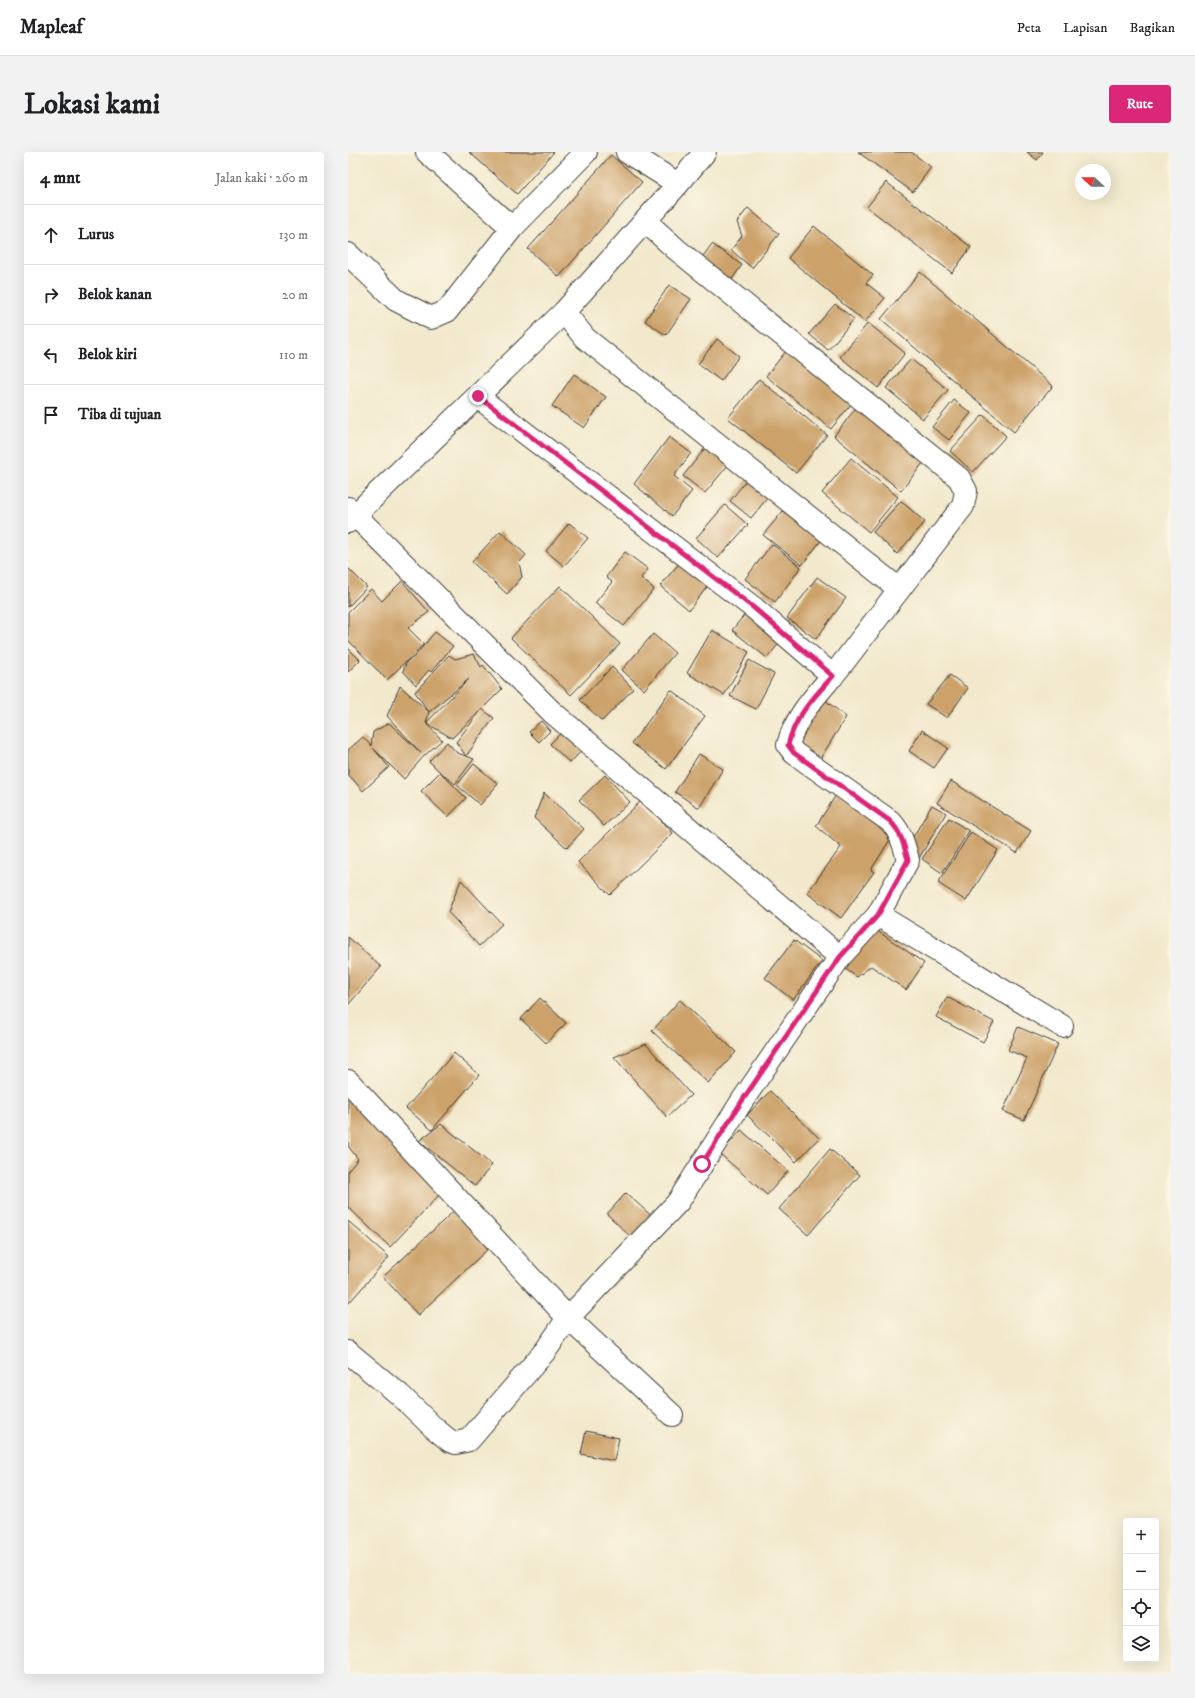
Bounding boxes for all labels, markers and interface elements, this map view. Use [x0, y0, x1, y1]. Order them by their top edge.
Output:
text: Mapleaf [20, 16, 83, 39]
text: Peta [1017, 19, 1041, 37]
text: Lapisan [1063, 19, 1108, 37]
text: Bagikan [1130, 19, 1175, 37]
button: Rute [1109, 85, 1171, 123]
text: Lokasi kami [24, 87, 160, 122]
north arrow [1075, 164, 1111, 200]
text: 4 mnt [40, 167, 80, 189]
text: Jalan kaki · 260 m [215, 170, 308, 186]
icon: ahead [40, 224, 62, 246]
text: Lurus [78, 225, 114, 244]
text: 130 m [279, 227, 308, 243]
icon: right [40, 284, 62, 306]
text: Belok kanan [78, 285, 152, 304]
text: 20 m [282, 287, 308, 303]
icon: left [40, 344, 62, 366]
text: Belok kiri [78, 345, 137, 364]
text: 110 m [279, 347, 308, 363]
route end [469, 387, 487, 405]
icon: arrive [40, 404, 62, 426]
text: Tiba di tujuan [78, 405, 161, 424]
route start [693, 1155, 711, 1173]
map controls [1123, 1518, 1159, 1662]
button: + [1123, 1518, 1159, 1554]
button: − [1123, 1554, 1159, 1590]
button: locate [1123, 1590, 1159, 1626]
button: layers [1123, 1626, 1159, 1662]

